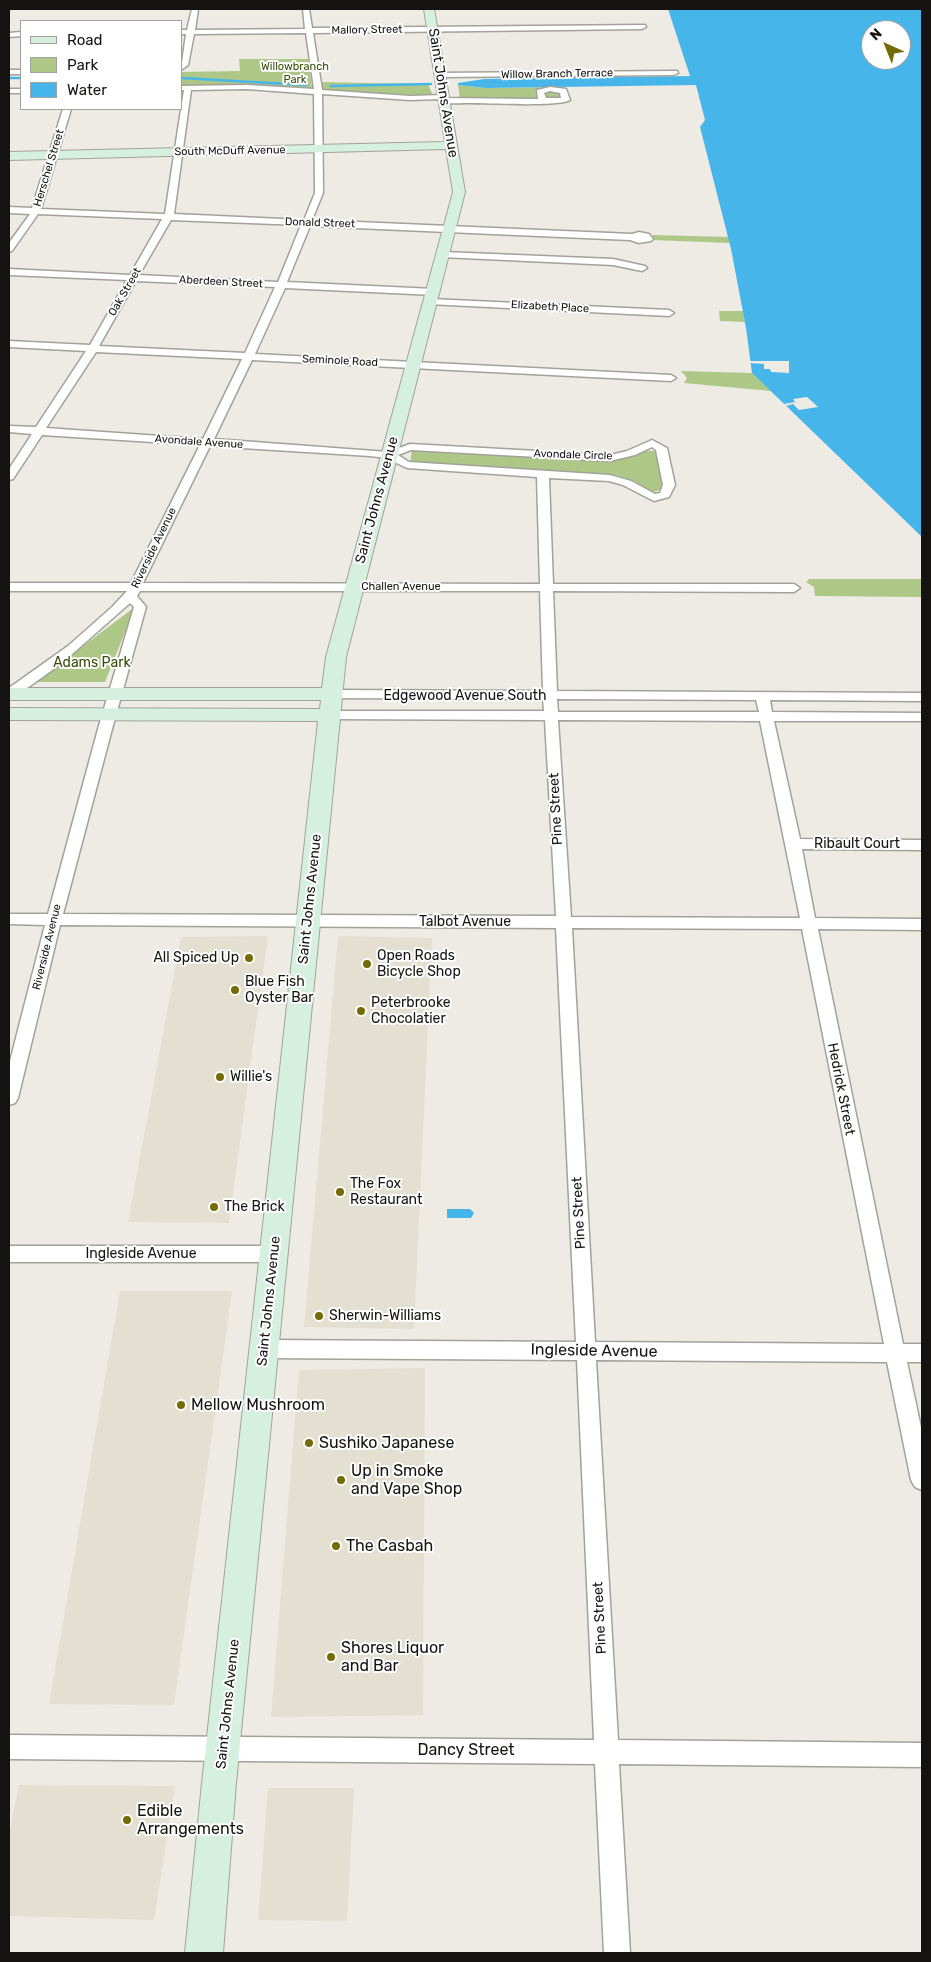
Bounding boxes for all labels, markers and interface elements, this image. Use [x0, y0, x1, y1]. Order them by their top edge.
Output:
legend [20, 20, 182, 110]
north arrow [861, 20, 911, 70]
street label: Mallory Street [331, 23, 403, 37]
text: N [866, 25, 885, 44]
street label: Saint Johns Avenue [424, 27, 462, 159]
text: Road [67, 31, 103, 49]
text: Park [67, 56, 98, 74]
park label: Willowbranch Park [261, 60, 329, 86]
street label: Willow Branch Terrace [501, 66, 613, 82]
text: Water [67, 81, 107, 99]
street label: Herschel Street [31, 128, 67, 208]
street label: South McDuff Avenue [174, 143, 286, 159]
street label: Donald Street [285, 215, 355, 231]
street label: Oak Street [106, 265, 144, 319]
street label: Aberdeen Street [179, 273, 263, 291]
street label: Elizabeth Place [511, 298, 589, 316]
street label: Seminole Road [302, 352, 378, 370]
street label: Avondale Avenue [154, 432, 244, 452]
street label: Saint Johns Avenue [352, 435, 402, 565]
street label: Avondale Circle [533, 447, 613, 463]
street label: Riverside Avenue [129, 505, 179, 591]
street label: Challen Avenue [361, 580, 441, 594]
park label: Adams Park [53, 655, 131, 671]
street label: Edgewood Avenue South [383, 688, 547, 704]
street label: Pine Street [546, 772, 566, 846]
street label: Saint Johns Avenue [295, 833, 325, 965]
street label: Ribault Court [814, 836, 900, 852]
street label: Riverside Avenue [30, 903, 64, 991]
street label: Talbot Avenue [419, 914, 511, 930]
place label: Open Roads Bicycle Shop [377, 948, 461, 980]
place label: All Spiced Up [153, 950, 239, 966]
marker: All Spiced Up [243, 952, 255, 964]
marker: Open Roads Bicycle Shop [361, 958, 373, 970]
place label: Blue Fish Oyster Bar [245, 974, 314, 1006]
marker: Blue Fish Oyster Bar [229, 984, 241, 996]
place label: Peterbrooke Chocolatier [371, 995, 451, 1028]
marker: Peterbrooke Chocolatier [355, 1005, 367, 1017]
street label: Hedrick Street [824, 1041, 858, 1137]
place label: Willie's [230, 1069, 272, 1085]
marker: Willie's [214, 1071, 226, 1083]
place label: The Fox Restaurant [350, 1176, 422, 1208]
street label: Pine Street [569, 1176, 589, 1250]
marker: The Fox Restaurant [334, 1186, 346, 1198]
place label: The Brick [224, 1199, 285, 1215]
marker: The Brick [208, 1201, 220, 1213]
street label: Saint Johns Avenue [254, 1235, 284, 1367]
street label: Ingleside Avenue [85, 1246, 197, 1262]
place label: Sherwin-Williams [329, 1308, 441, 1324]
marker: Sherwin-Williams [313, 1310, 325, 1322]
street label: Ingleside Avenue [530, 1340, 658, 1362]
place label: Mellow Mushroom [191, 1395, 325, 1415]
marker: Mellow Mushroom [175, 1399, 187, 1411]
place label: Sushiko Japanese [319, 1433, 454, 1453]
marker: Sushiko Japanese [303, 1437, 315, 1449]
place label: Up in Smoke and Vape Shop [351, 1461, 462, 1499]
marker: Up in Smoke and Vape Shop [335, 1474, 347, 1486]
place label: The Casbah [346, 1536, 433, 1556]
marker: The Casbah [330, 1540, 342, 1552]
street label: Pine Street [590, 1581, 610, 1655]
street label: Saint Johns Avenue [213, 1638, 243, 1770]
place label: Shores Liquor and Bar [341, 1638, 444, 1676]
marker: Shores Liquor and Bar [325, 1651, 337, 1663]
street label: Dancy Street [417, 1740, 515, 1760]
place label: Edible Arrangements [137, 1801, 244, 1839]
marker: Edible Arrangements [121, 1814, 133, 1826]

